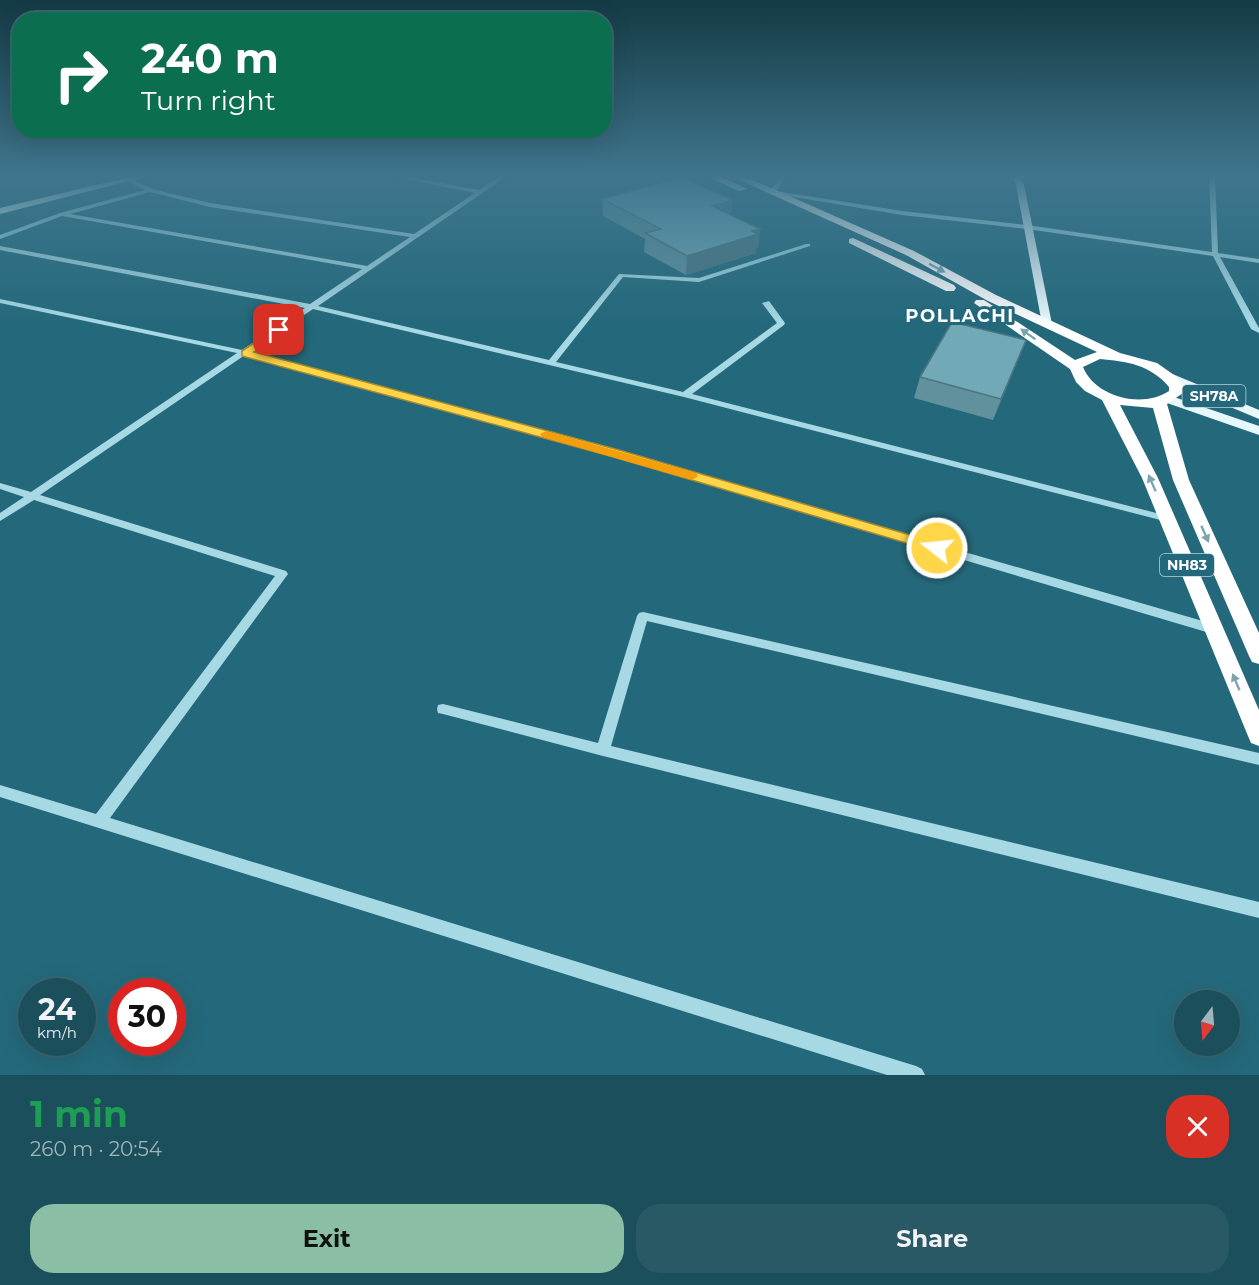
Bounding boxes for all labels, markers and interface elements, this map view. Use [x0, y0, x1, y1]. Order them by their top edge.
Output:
text: 240 m [141, 32, 279, 84]
icon: right [42, 36, 120, 114]
text: Turn right [141, 84, 276, 117]
one-way arrow [929, 263, 946, 273]
pin [253, 304, 304, 355]
district label: POLLACHI [905, 305, 1015, 327]
icon: arrive [262, 313, 295, 346]
one-way arrow [1020, 328, 1036, 340]
road number: SH78A [1182, 385, 1246, 407]
one-way arrow [1147, 473, 1157, 491]
position arrow [905, 516, 969, 580]
one-way arrow [1200, 525, 1210, 543]
road number: NH83 [1160, 554, 1214, 576]
one-way arrow [1231, 673, 1240, 691]
speed limit sign: 30 [108, 978, 186, 1056]
north arrow [1174, 990, 1240, 1056]
map controls [1174, 990, 1240, 1056]
text: 24 [38, 991, 76, 1028]
text: km/h [37, 1023, 77, 1042]
text: 1 min [30, 1092, 128, 1136]
button: close [1166, 1095, 1229, 1158]
text: 260 m · 20:54 [30, 1137, 162, 1161]
button: Exit [30, 1204, 624, 1273]
button: Share [636, 1204, 1229, 1273]

